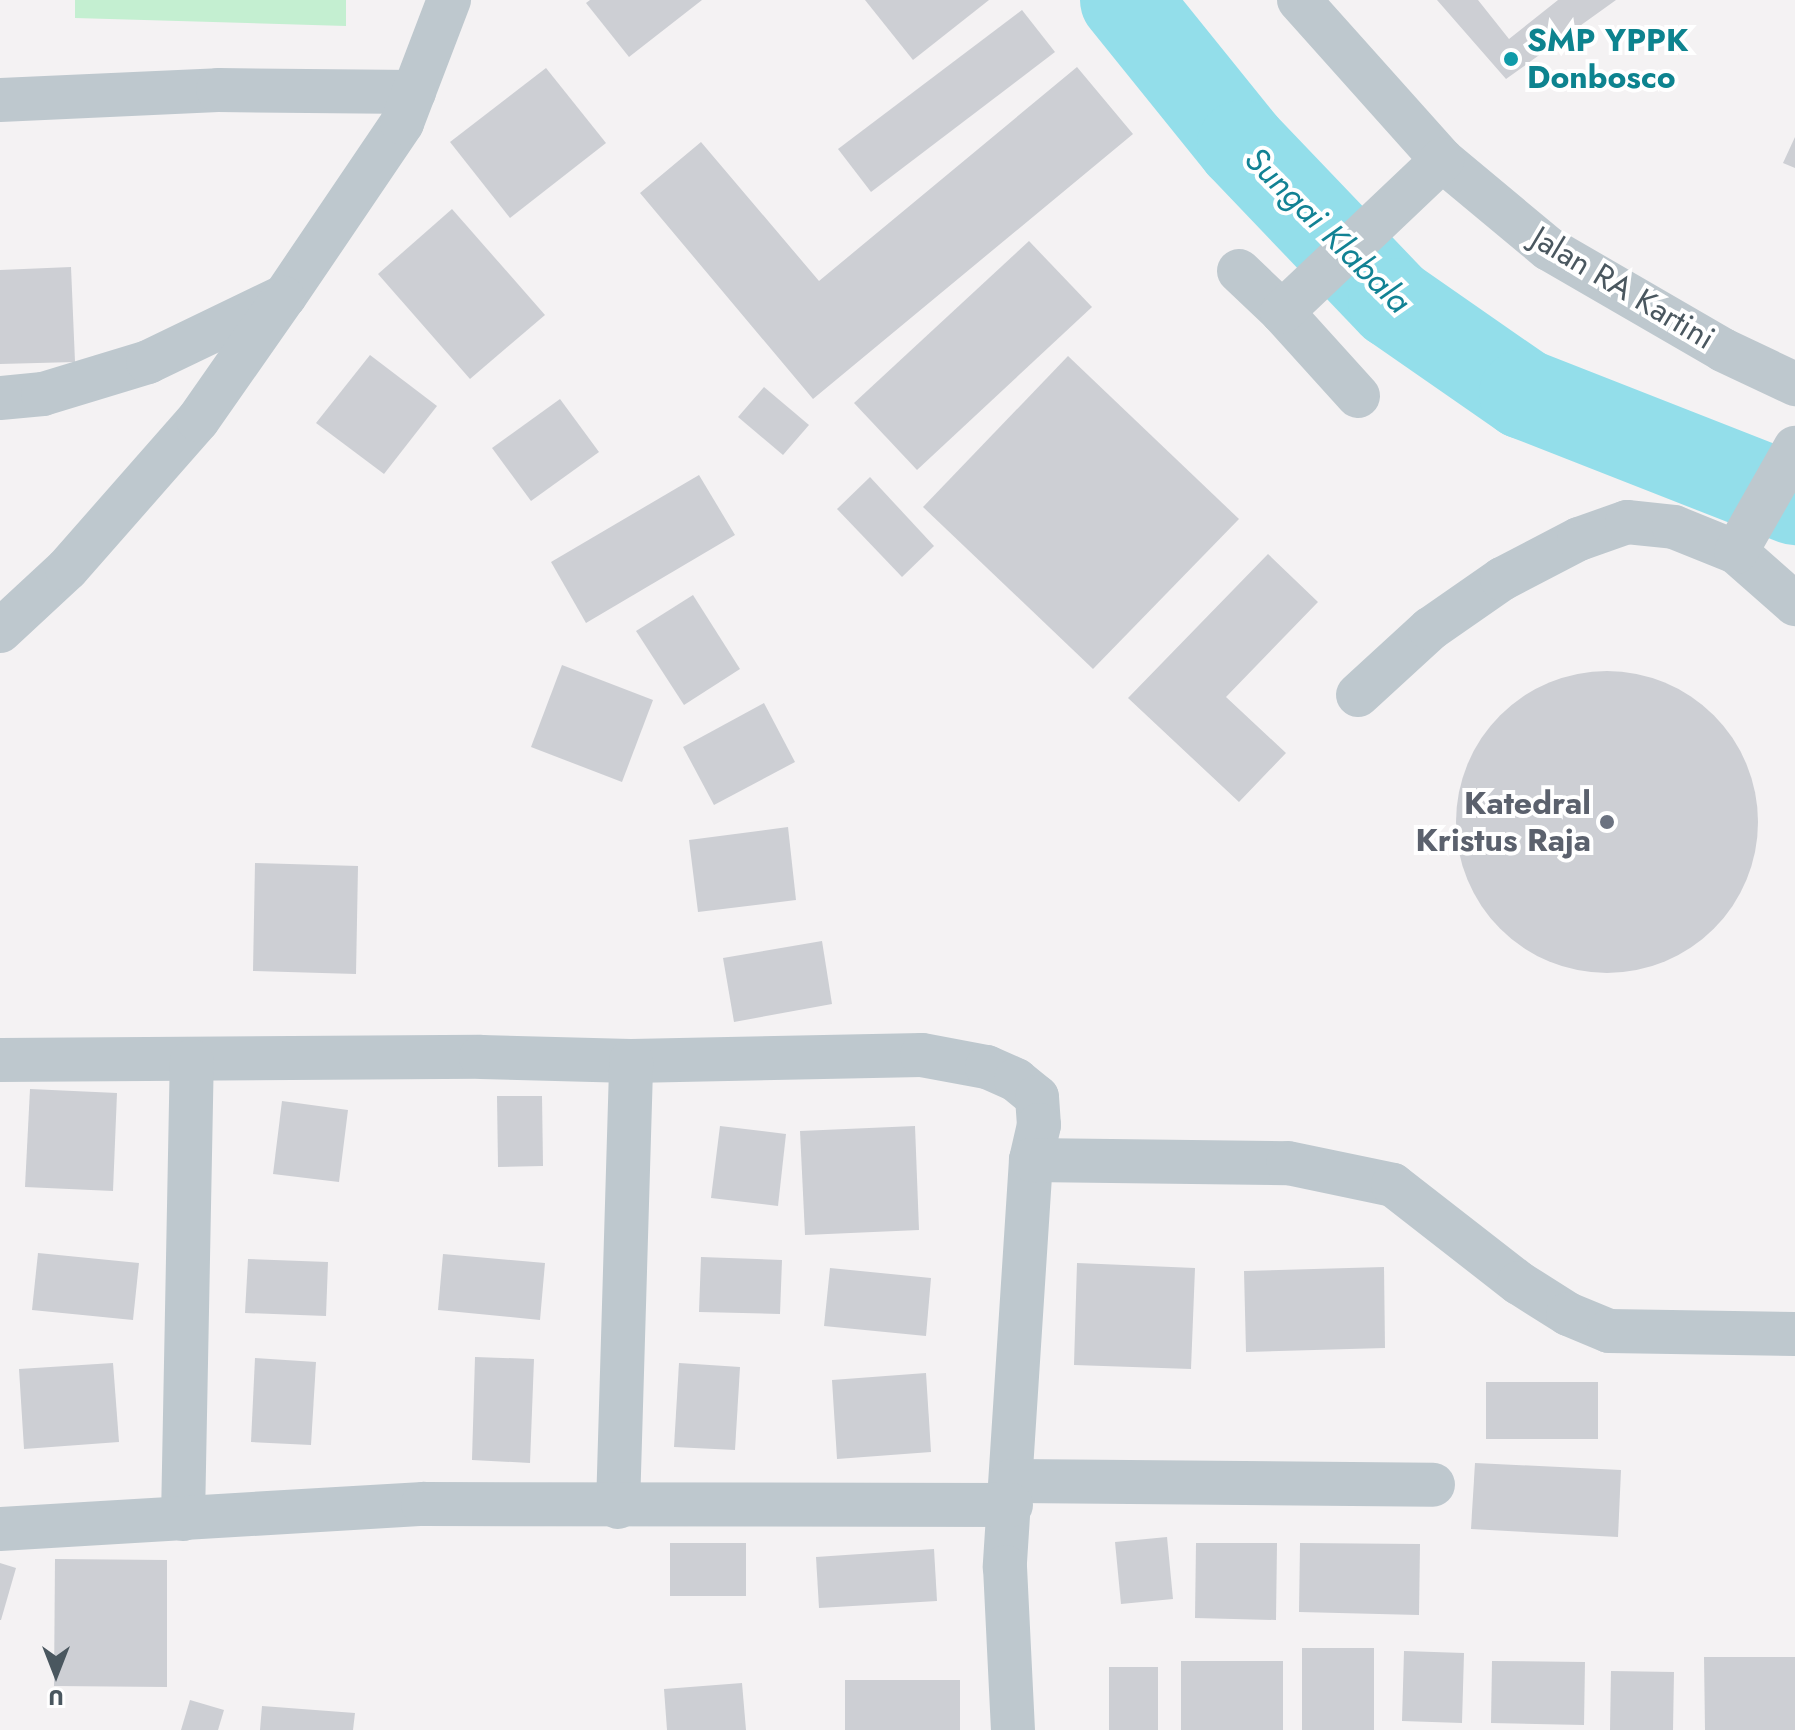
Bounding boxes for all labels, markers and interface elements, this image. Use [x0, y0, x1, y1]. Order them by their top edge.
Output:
place label: SMP YPPK Donbosco [1527, 22, 1688, 97]
marker: SMP YPPK Donbosco [1502, 50, 1520, 68]
water label: Sungai Klabala [1236, 138, 1420, 322]
street label: Jalan RA Kartini [1525, 218, 1721, 358]
place label: Katedral Kristus Raja [1415, 785, 1591, 860]
marker: Katedral Kristus Raja [1598, 813, 1616, 831]
north arrow [16, 1634, 96, 1714]
text: U [48, 1682, 64, 1714]

